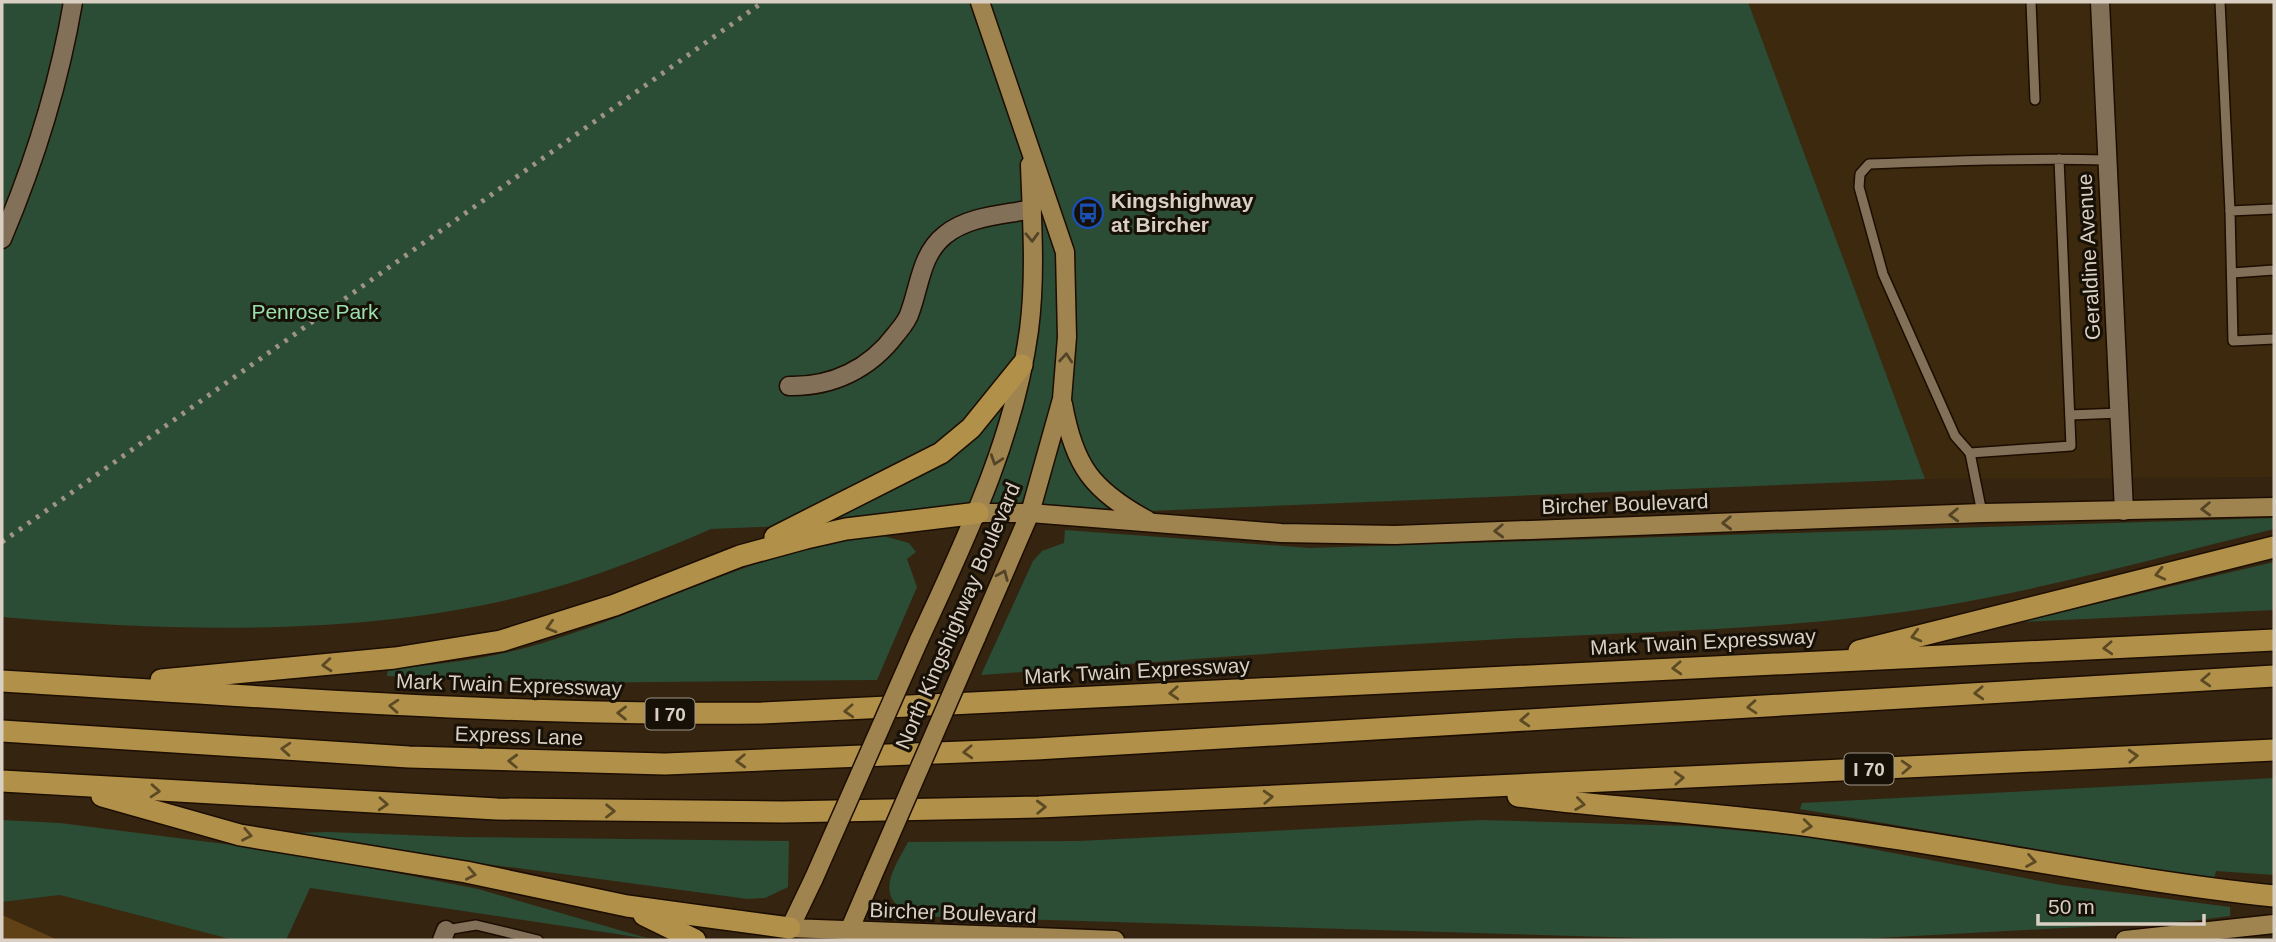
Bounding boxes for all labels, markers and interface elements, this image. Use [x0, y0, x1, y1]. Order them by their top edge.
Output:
street label: Geraldine Avenue [2073, 173, 2104, 341]
place label: Kingshighway at Bircher [1111, 189, 1254, 236]
bus stop icon: Kingshighway at Bircher [1071, 196, 1105, 230]
one-way arrow [1025, 232, 1040, 243]
park label: Penrose Park [251, 300, 379, 323]
one-way arrow [1058, 352, 1073, 363]
one-way arrow [990, 454, 1004, 466]
street label: North Kingshighway Boulevard [891, 479, 1024, 752]
street label: Bircher Boulevard [1541, 489, 1709, 518]
one-way arrow [2200, 501, 2211, 516]
one-way arrow [1948, 507, 1959, 522]
one-way arrow [1721, 515, 1732, 530]
one-way arrow [1494, 524, 1505, 539]
one-way arrow [2154, 566, 2166, 580]
one-way arrow [995, 570, 1009, 583]
one-way arrow [545, 619, 557, 633]
street label: Mark Twain Expressway [1590, 624, 1817, 659]
one-way arrow [1910, 627, 1922, 642]
one-way arrow [2102, 640, 2113, 655]
street label: Mark Twain Expressway [1024, 653, 1251, 688]
one-way arrow [321, 657, 332, 672]
one-way arrow [1671, 660, 1682, 675]
street label: Mark Twain Expressway [396, 669, 623, 700]
one-way arrow [2200, 672, 2211, 687]
one-way arrow [1168, 685, 1179, 700]
one-way arrow [1973, 686, 1984, 701]
one-way arrow [389, 698, 400, 713]
road number: I 70 [646, 698, 694, 730]
one-way arrow [1746, 700, 1757, 715]
one-way arrow [843, 703, 854, 718]
one-way arrow [616, 706, 627, 721]
one-way arrow [1519, 713, 1530, 728]
street label: Express Lane [454, 722, 584, 749]
one-way arrow [280, 742, 291, 757]
one-way arrow [962, 744, 973, 759]
one-way arrow [2128, 749, 2139, 764]
one-way arrow [508, 754, 519, 769]
one-way arrow [735, 754, 746, 769]
road number: I 70 [1844, 754, 1894, 784]
one-way arrow [1901, 760, 1912, 775]
one-way arrow [1674, 771, 1685, 786]
one-way arrow [150, 783, 161, 798]
one-way arrow [1263, 789, 1274, 804]
one-way arrow [377, 796, 388, 811]
one-way arrow [1574, 796, 1586, 811]
one-way arrow [1036, 799, 1047, 814]
one-way arrow [605, 804, 616, 819]
one-way arrow [1801, 818, 1812, 833]
one-way arrow [241, 827, 253, 842]
one-way arrow [2025, 853, 2037, 868]
one-way arrow [465, 865, 477, 880]
scale bar [2038, 883, 2204, 927]
text: 50 m [2048, 895, 2095, 918]
street label: Bircher Boulevard [869, 898, 1037, 927]

